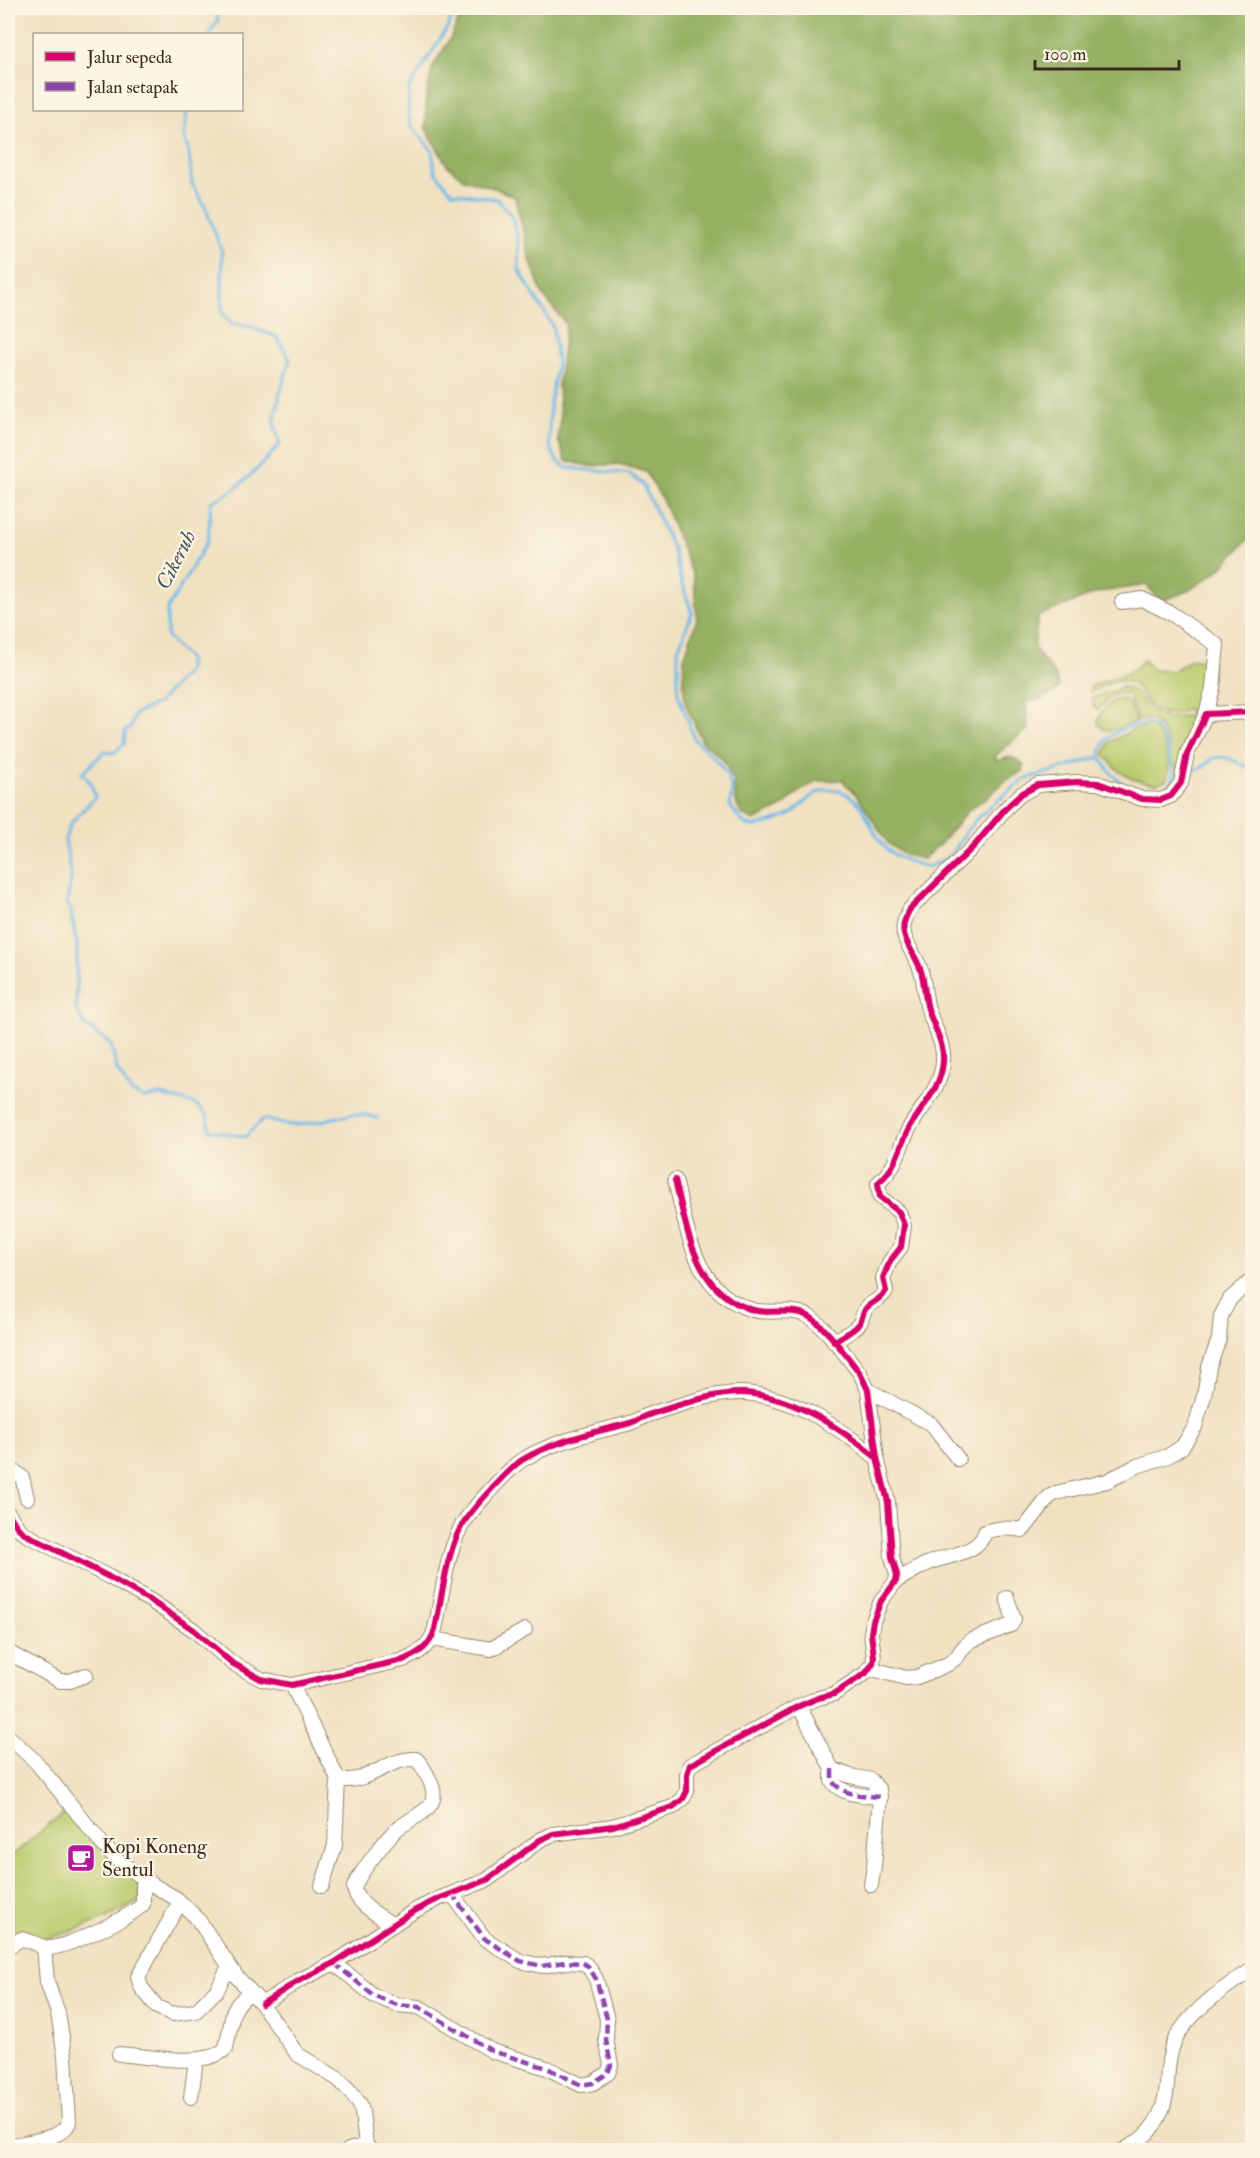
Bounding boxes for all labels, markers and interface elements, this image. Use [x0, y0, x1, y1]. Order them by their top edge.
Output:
legend [33, 33, 243, 111]
scale bar [1035, 33, 1179, 71]
text: 100 m [1044, 43, 1087, 66]
text: Jalur sepeda [86, 46, 173, 69]
text: Jalan setapak [86, 76, 179, 99]
water label: Cikeruh [150, 526, 202, 594]
place label: Kopi Koneng Sentul [102, 1834, 208, 1882]
cafe icon: Kopi Koneng Sentul [65, 1842, 97, 1874]

